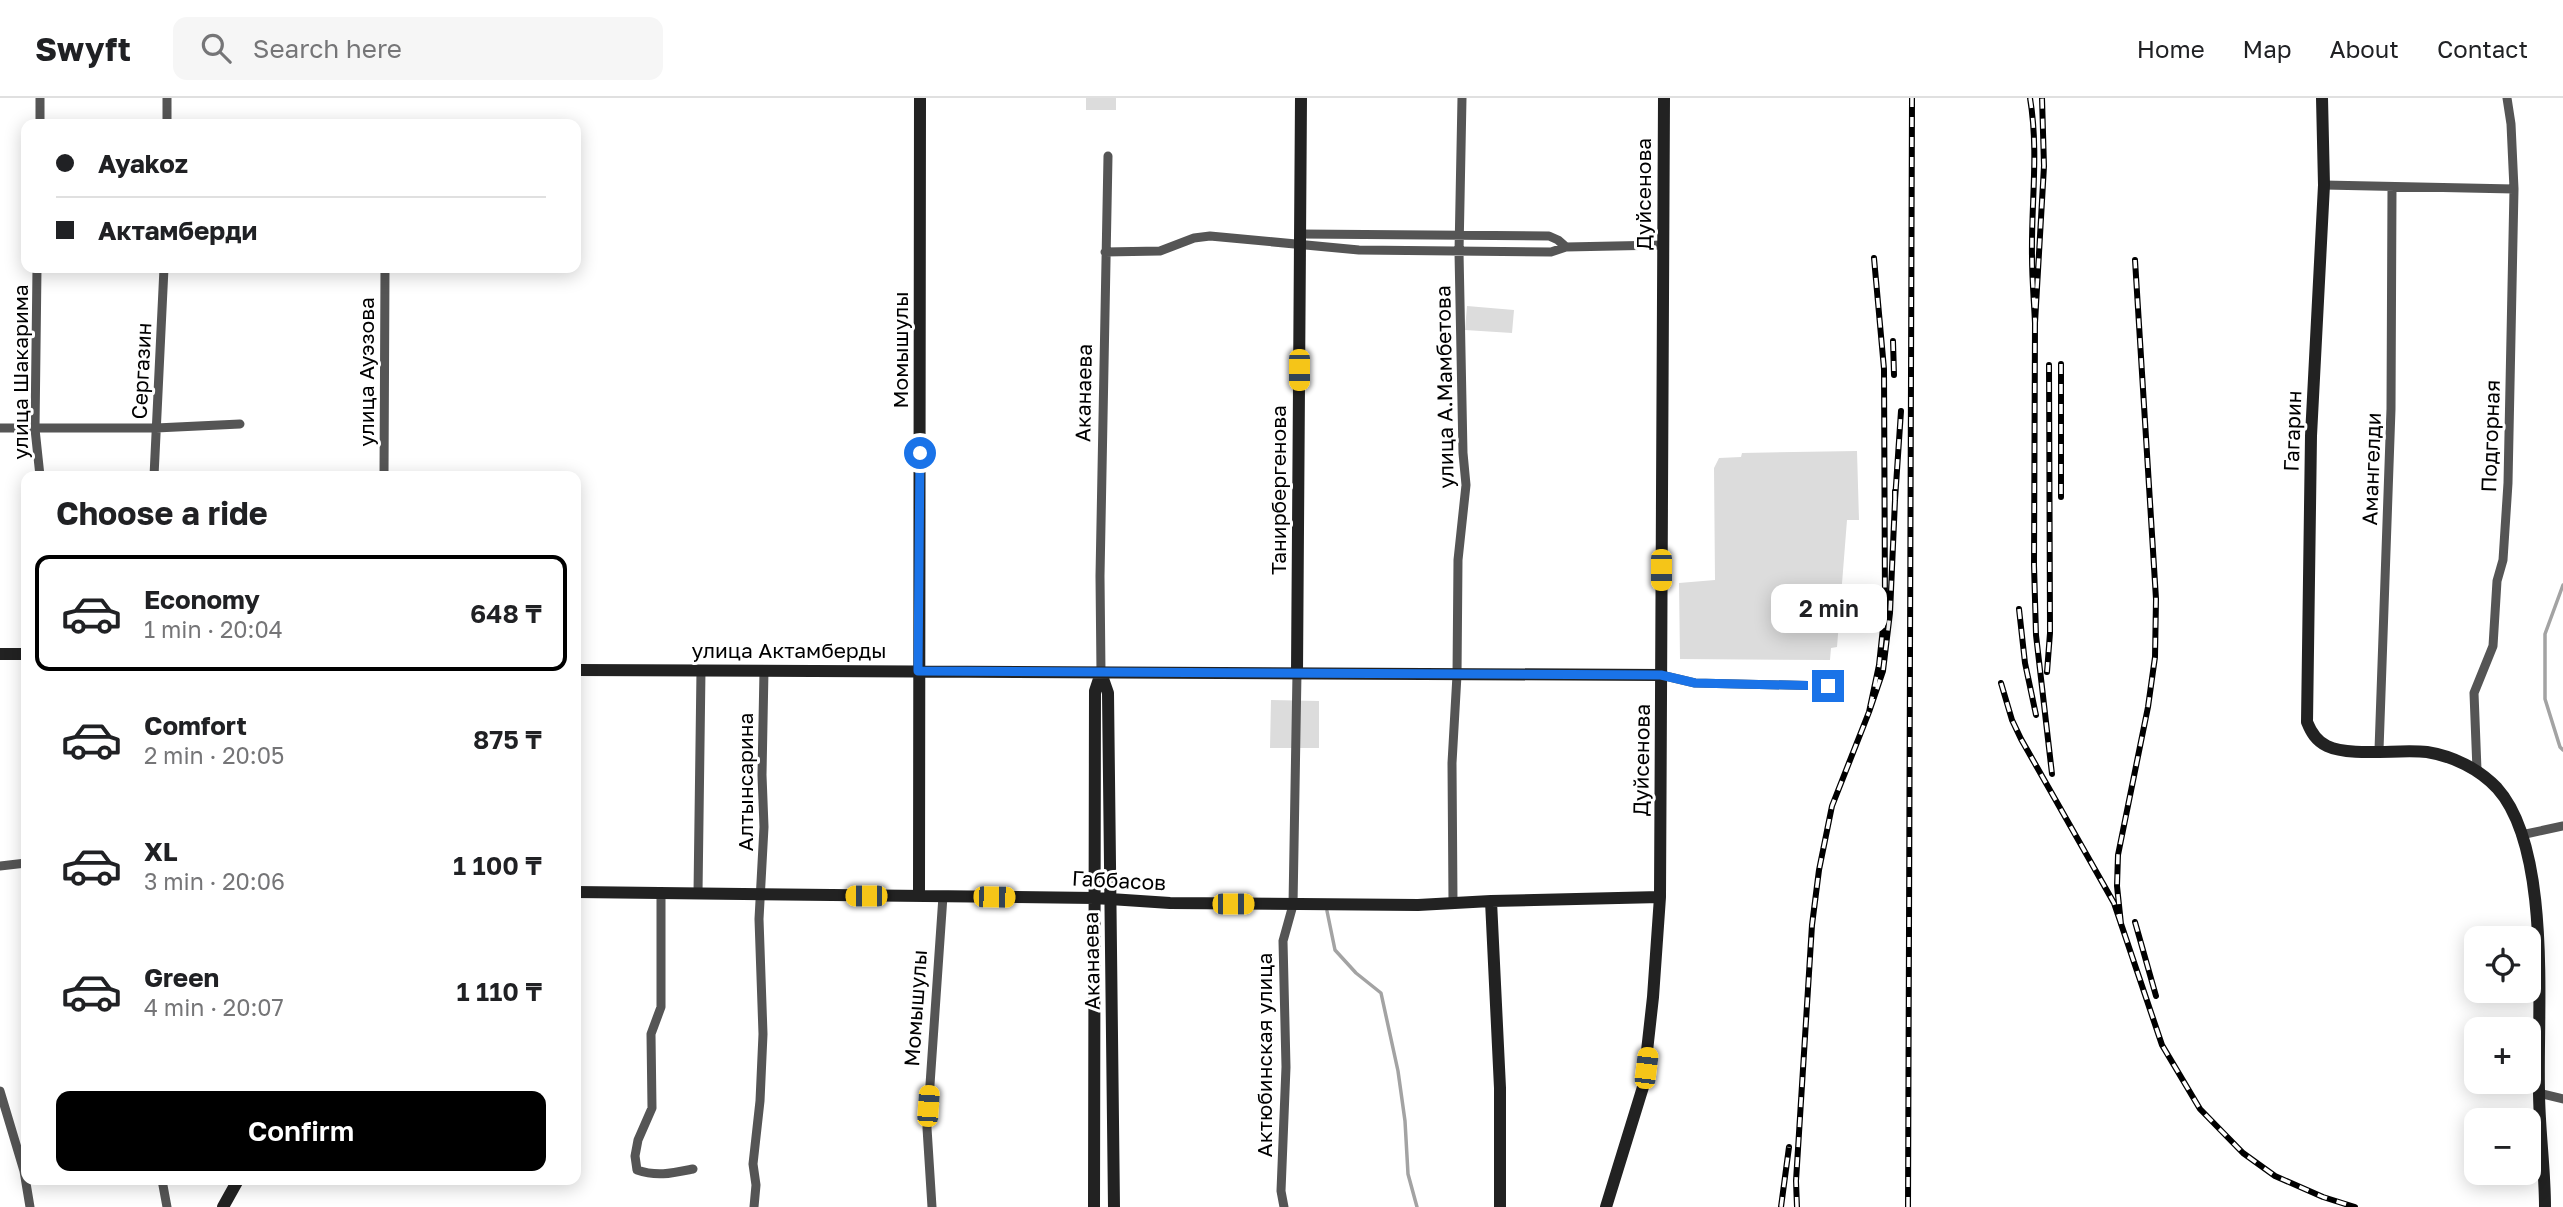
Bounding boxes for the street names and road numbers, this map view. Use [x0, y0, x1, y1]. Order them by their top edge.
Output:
street label: Дуйсенова [1630, 138, 1656, 250]
street label: улица Шакарима [7, 284, 33, 460]
street label: улица А.Мамбетова [1429, 285, 1459, 489]
street label: Момышулы [887, 291, 913, 409]
street label: улица Ауэзова [353, 297, 379, 447]
street label: Сергазин [125, 322, 157, 420]
street label: Аканаева [1069, 344, 1097, 442]
street label: Подгорная [2475, 379, 2505, 493]
street label: Гагарин [2278, 390, 2306, 472]
street label: Танирбергенова [1265, 405, 1291, 575]
street label: Амангелди [2356, 412, 2386, 526]
street label: улица Актамберды [691, 637, 887, 663]
street label: Дуйсенова [1627, 704, 1655, 816]
street label: Алтынсарина [732, 713, 758, 851]
street label: Габбасов [1071, 865, 1167, 895]
street label: Аканаева [1077, 912, 1105, 1010]
street label: Момышулы [898, 949, 932, 1067]
street label: Актюбинская улица [1251, 953, 1277, 1157]

